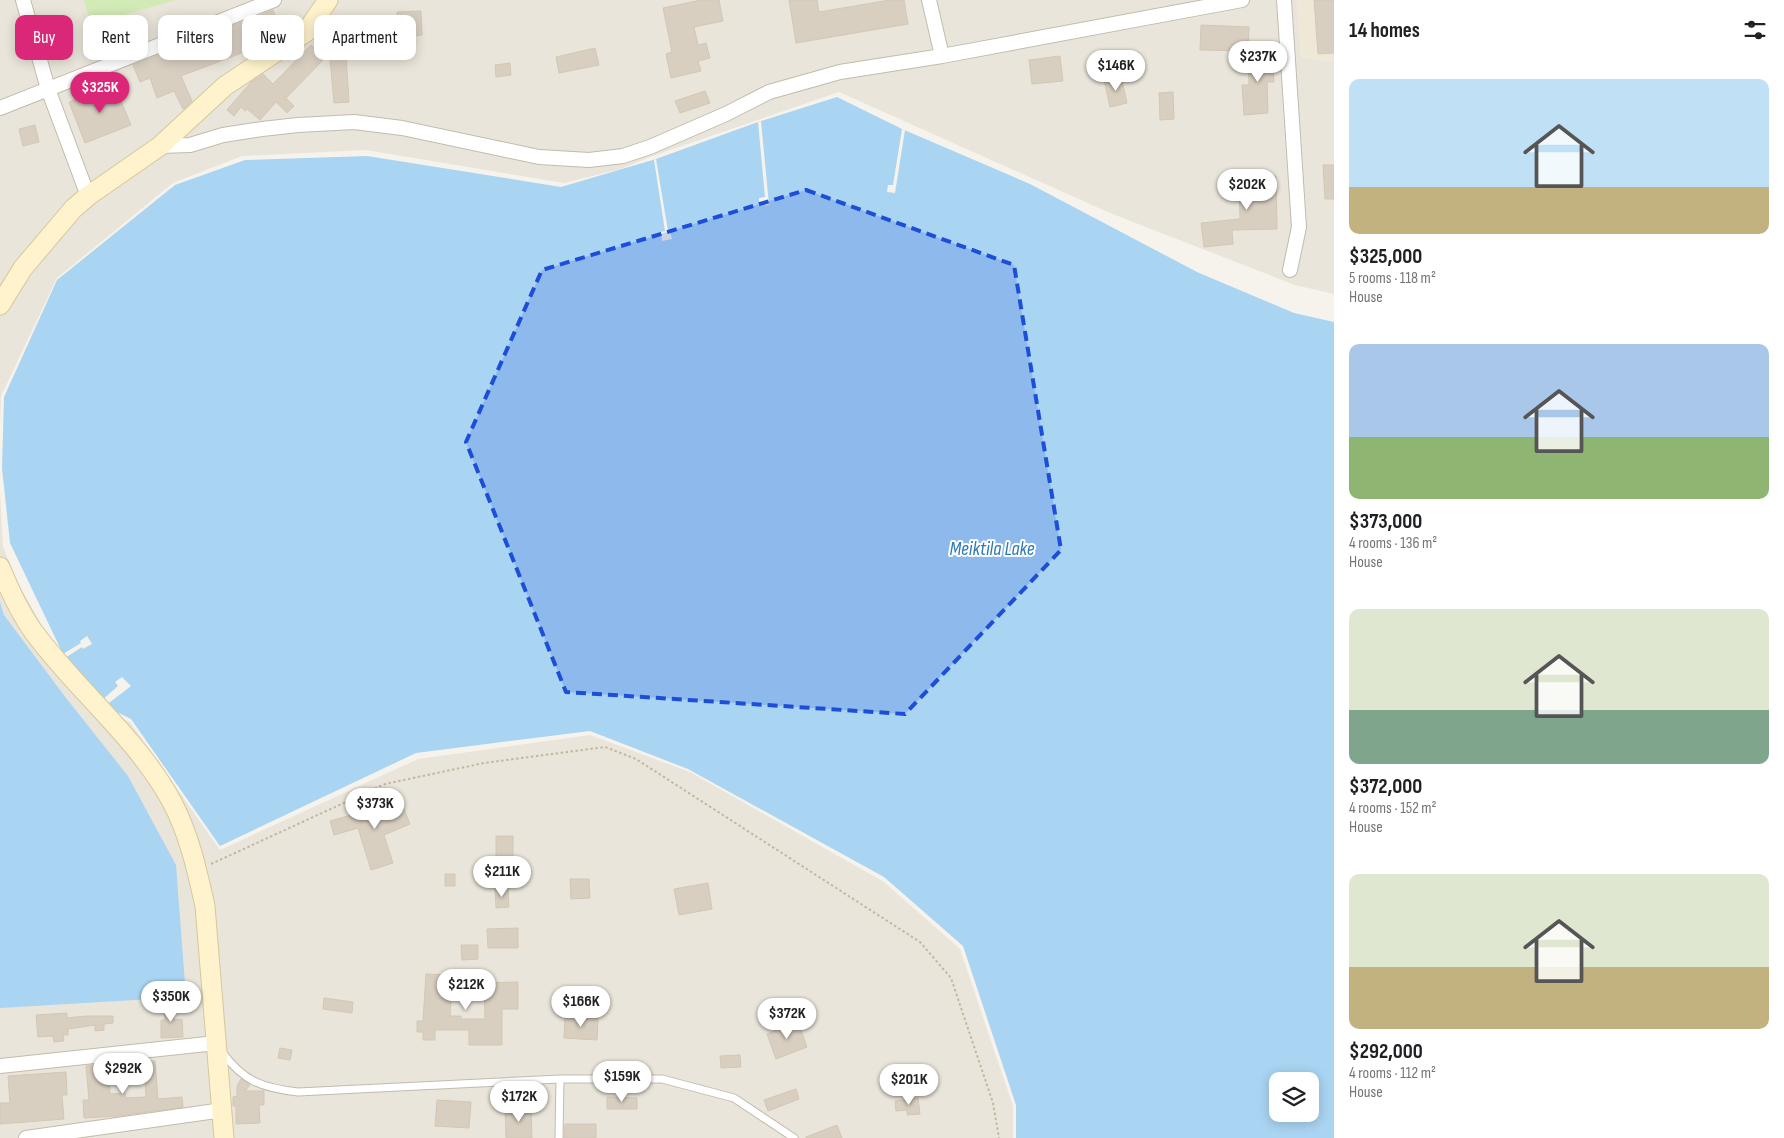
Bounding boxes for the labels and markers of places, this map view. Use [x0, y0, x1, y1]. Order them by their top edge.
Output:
pin: $237K [1223, 41, 1293, 83]
pin: $146K [1081, 49, 1151, 92]
pin: $325K [65, 72, 135, 114]
pin: $202K [1212, 168, 1282, 211]
pin: $373K [340, 788, 410, 830]
pin: $211K [467, 856, 537, 898]
pin: $212K [431, 968, 501, 1011]
pin: $350K [136, 980, 206, 1023]
pin: $166K [546, 986, 616, 1028]
pin: $372K [752, 998, 822, 1040]
pin: $292K [88, 1052, 158, 1095]
pin: $159K [587, 1060, 657, 1103]
pin: $201K [874, 1064, 944, 1106]
pin: $172K [484, 1080, 554, 1123]

